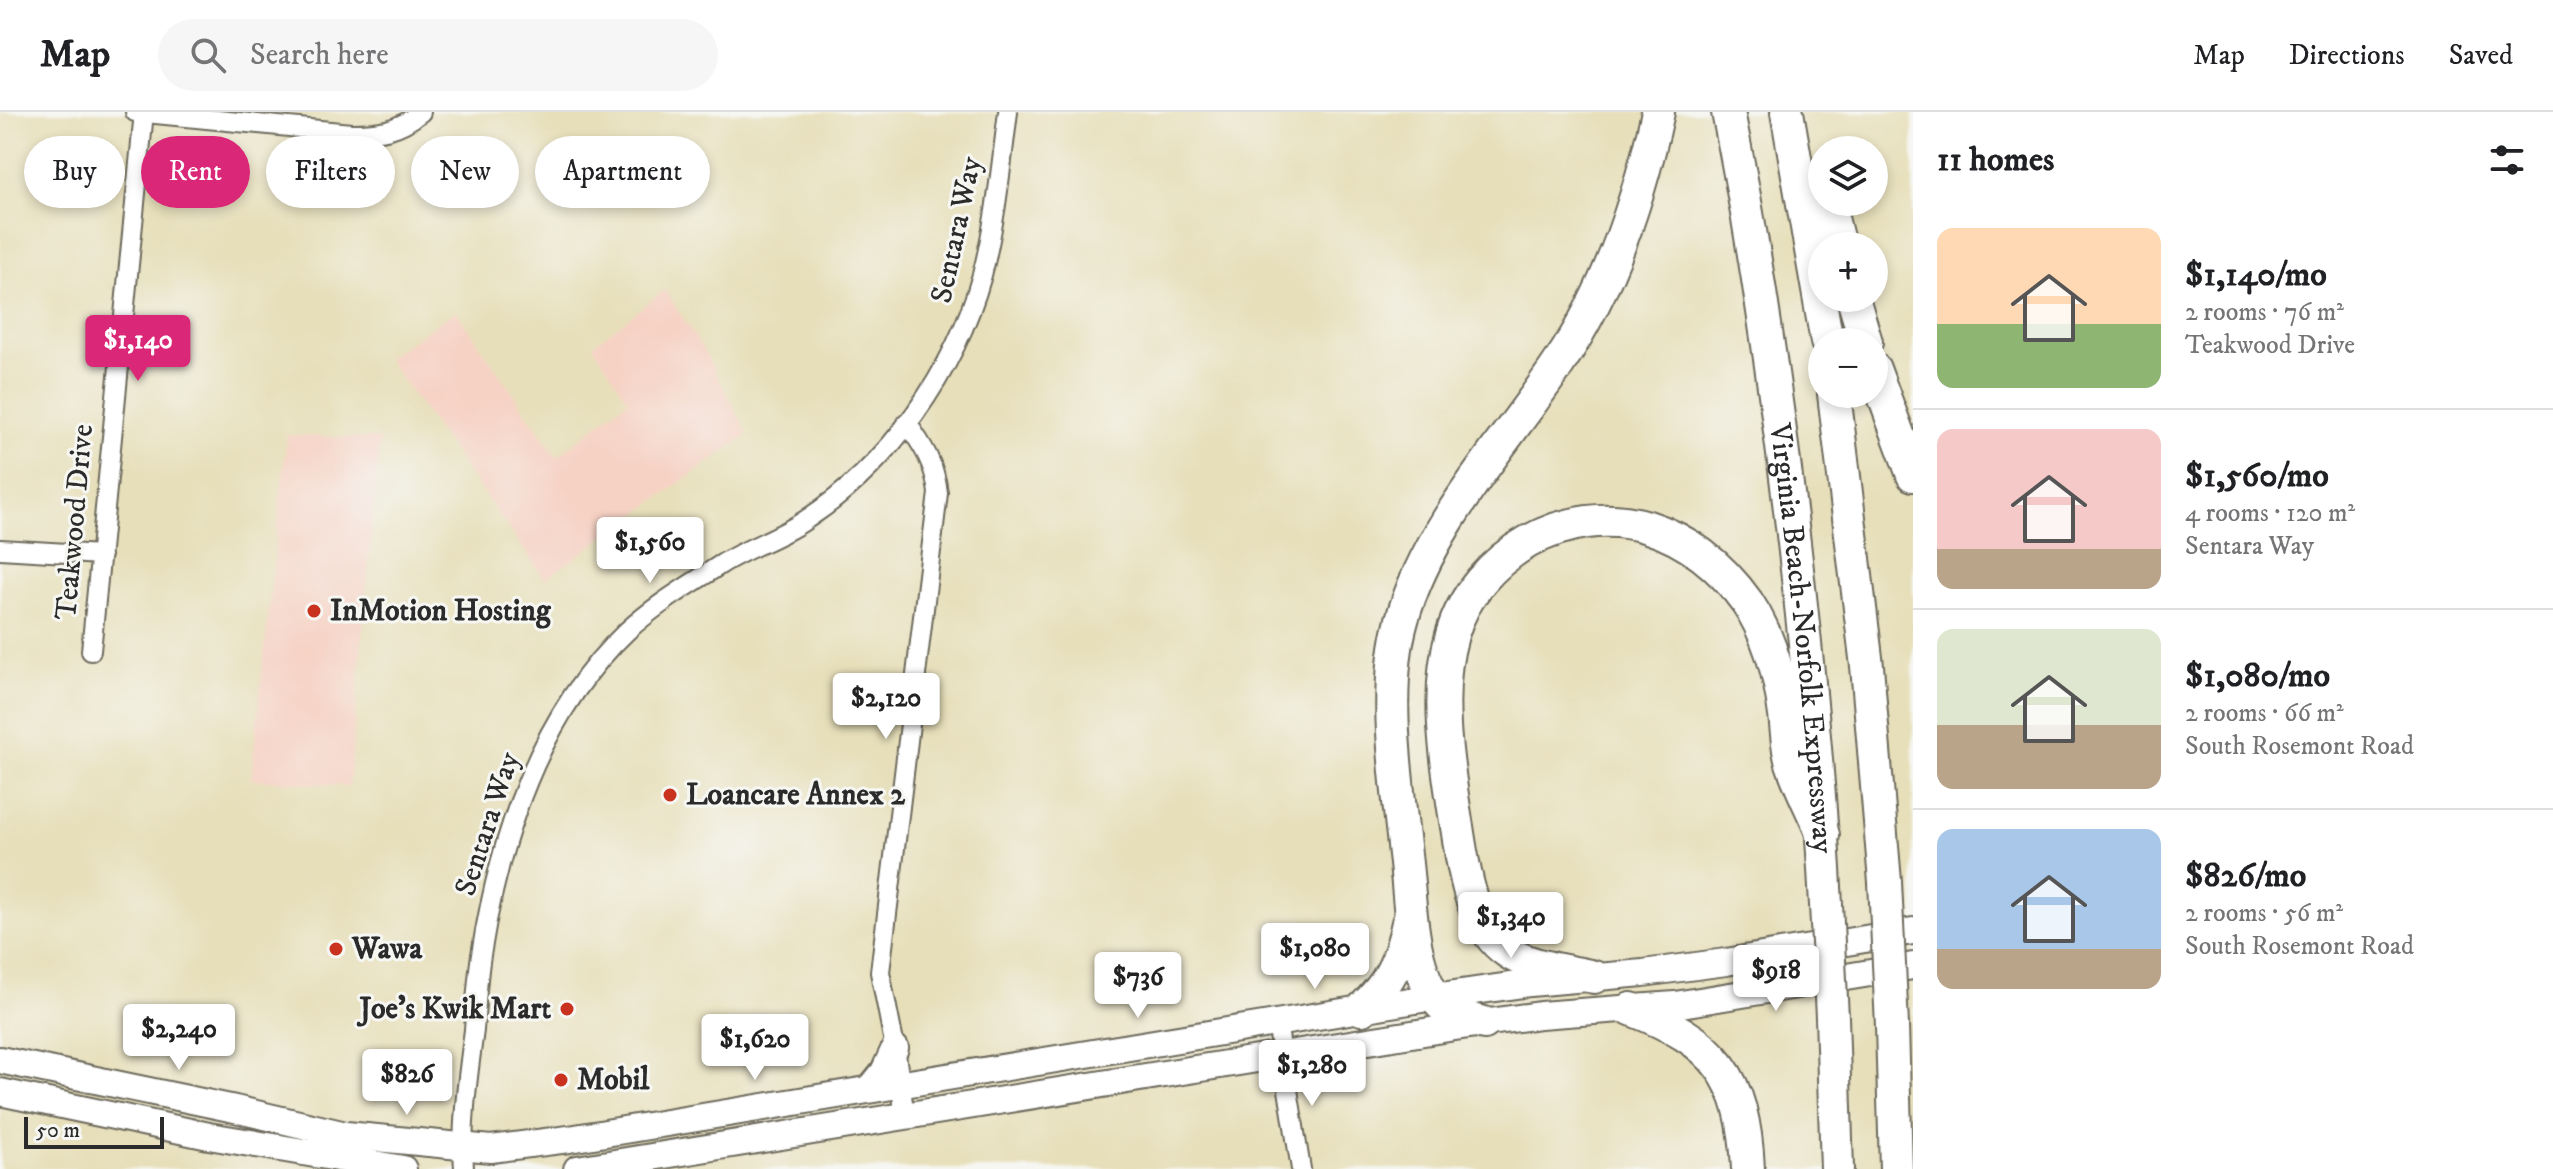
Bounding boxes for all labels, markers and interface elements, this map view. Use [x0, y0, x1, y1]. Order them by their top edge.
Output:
search box [158, 19, 718, 91]
text: Map [40, 31, 110, 79]
icon: search [186, 33, 230, 77]
text: Search here [250, 37, 389, 74]
text: Map [2193, 38, 2245, 73]
text: Directions [2289, 38, 2405, 73]
text: Saved [2449, 38, 2513, 73]
chip: Buy [24, 136, 125, 208]
chip: Rent [141, 136, 250, 208]
chip: Filters [266, 136, 395, 208]
chip: New [411, 136, 519, 208]
chip: Apartment [535, 136, 710, 208]
map controls [1808, 136, 1888, 408]
button: layers [1808, 136, 1888, 216]
icon: filters [2485, 138, 2529, 182]
text: 11 homes [1937, 139, 2054, 181]
street label: Sentara Way [923, 153, 991, 307]
button: + [1808, 232, 1888, 312]
text: $1,140/mo [2185, 254, 2327, 296]
icon: home [2001, 260, 2097, 356]
text: 2 rooms · 76 m² [2185, 296, 2344, 329]
pin: $1,140 [73, 315, 203, 383]
text: $1,140 [103, 324, 173, 357]
button: − [1808, 328, 1888, 408]
text: Teakwood Drive [2185, 329, 2355, 362]
street label: Virginia Beach-Norfolk Expressway [1761, 420, 1842, 855]
street label: Teakwood Drive [48, 423, 102, 621]
text: $1,560/mo [2185, 455, 2329, 497]
icon: home [2001, 461, 2097, 557]
text: 4 rooms · 120 m² [2185, 497, 2355, 530]
pin: $1,560 [585, 517, 715, 585]
text: $1,560 [615, 526, 685, 559]
text: Sentara Way [2185, 530, 2314, 563]
place label: InMotion Hosting [330, 593, 552, 630]
marker: InMotion Hosting [305, 602, 323, 620]
text: $1,080/mo [2185, 655, 2330, 697]
icon: home [2001, 661, 2097, 757]
pin: $2,120 [821, 673, 951, 741]
text: $2,120 [851, 682, 921, 715]
text: 2 rooms · 66 m² [2185, 697, 2344, 730]
text: South Rosemont Road [2185, 730, 2414, 763]
street label: Sentara Way [447, 747, 529, 901]
place label: Loancare Annex 2 [686, 777, 905, 814]
marker: Loancare Annex 2 [661, 786, 679, 804]
text: $826/mo [2185, 855, 2306, 897]
icon: home [2001, 861, 2097, 957]
pin: $1,340 [1446, 892, 1576, 960]
text: 2 rooms · 56 m² [2185, 897, 2343, 930]
text: $1,340 [1476, 901, 1546, 934]
pin: $1,080 [1250, 923, 1380, 991]
text: South Rosemont Road [2185, 930, 2414, 963]
place label: Wawa [351, 931, 423, 968]
text: $1,080 [1279, 932, 1351, 965]
marker: Wawa [327, 940, 345, 958]
pin: $918 [1729, 945, 1823, 1013]
pin: $736 [1091, 952, 1185, 1020]
text: $918 [1751, 954, 1801, 987]
text: $736 [1112, 961, 1164, 994]
place label: Joe's Kwik Mart [357, 991, 551, 1028]
marker: Joe's Kwik Mart [558, 1000, 576, 1018]
pin: $2,240 [114, 1004, 244, 1072]
text: $2,240 [141, 1013, 217, 1046]
pin: $1,620 [690, 1014, 820, 1082]
text: $1,620 [719, 1023, 791, 1056]
pin: $1,280 [1247, 1040, 1377, 1108]
pin: $826 [360, 1049, 454, 1117]
text: $1,280 [1277, 1049, 1347, 1082]
text: $826 [380, 1058, 434, 1091]
place label: Mobil [577, 1062, 650, 1099]
marker: Mobil [552, 1071, 570, 1089]
scale bar [24, 1113, 164, 1149]
text: 50 m [36, 1117, 80, 1144]

